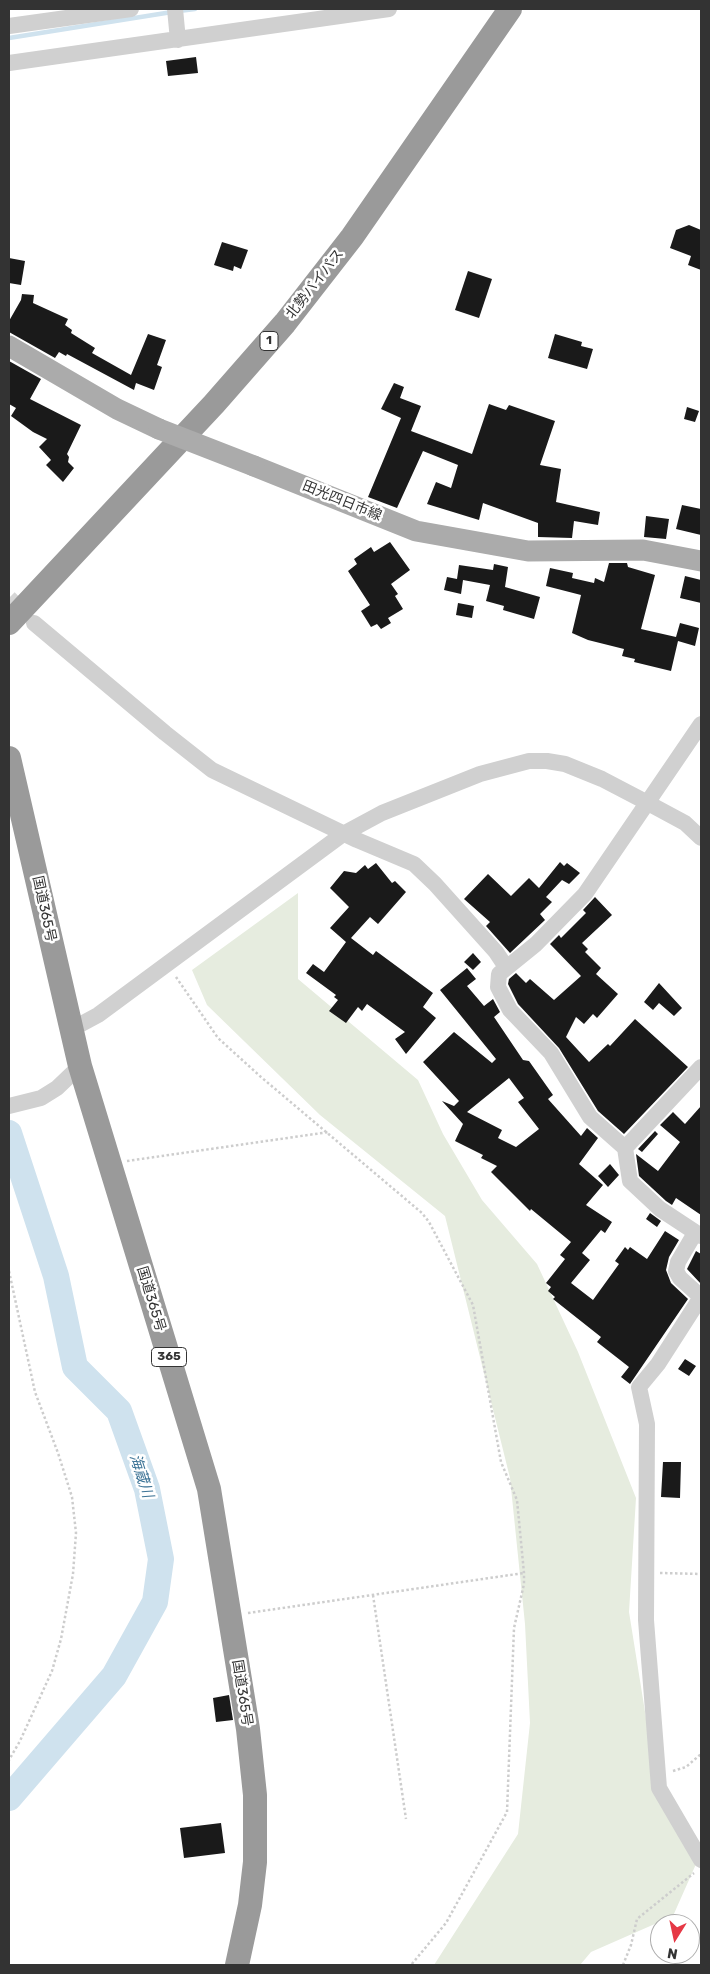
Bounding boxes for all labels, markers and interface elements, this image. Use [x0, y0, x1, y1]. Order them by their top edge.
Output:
street label: 北勢バイパス [283, 246, 347, 322]
road number: 1 [260, 332, 278, 351]
street label: 田光四日市線 [300, 477, 384, 525]
street label: 国道365号 [29, 874, 59, 944]
street label: 国道365号 [133, 1264, 169, 1334]
road number: 365 [152, 1348, 186, 1366]
water label: 海蔵川 [125, 1452, 157, 1500]
street label: 国道365号 [228, 1659, 256, 1727]
north arrow [650, 1914, 700, 1964]
text: N [666, 1944, 679, 1963]

